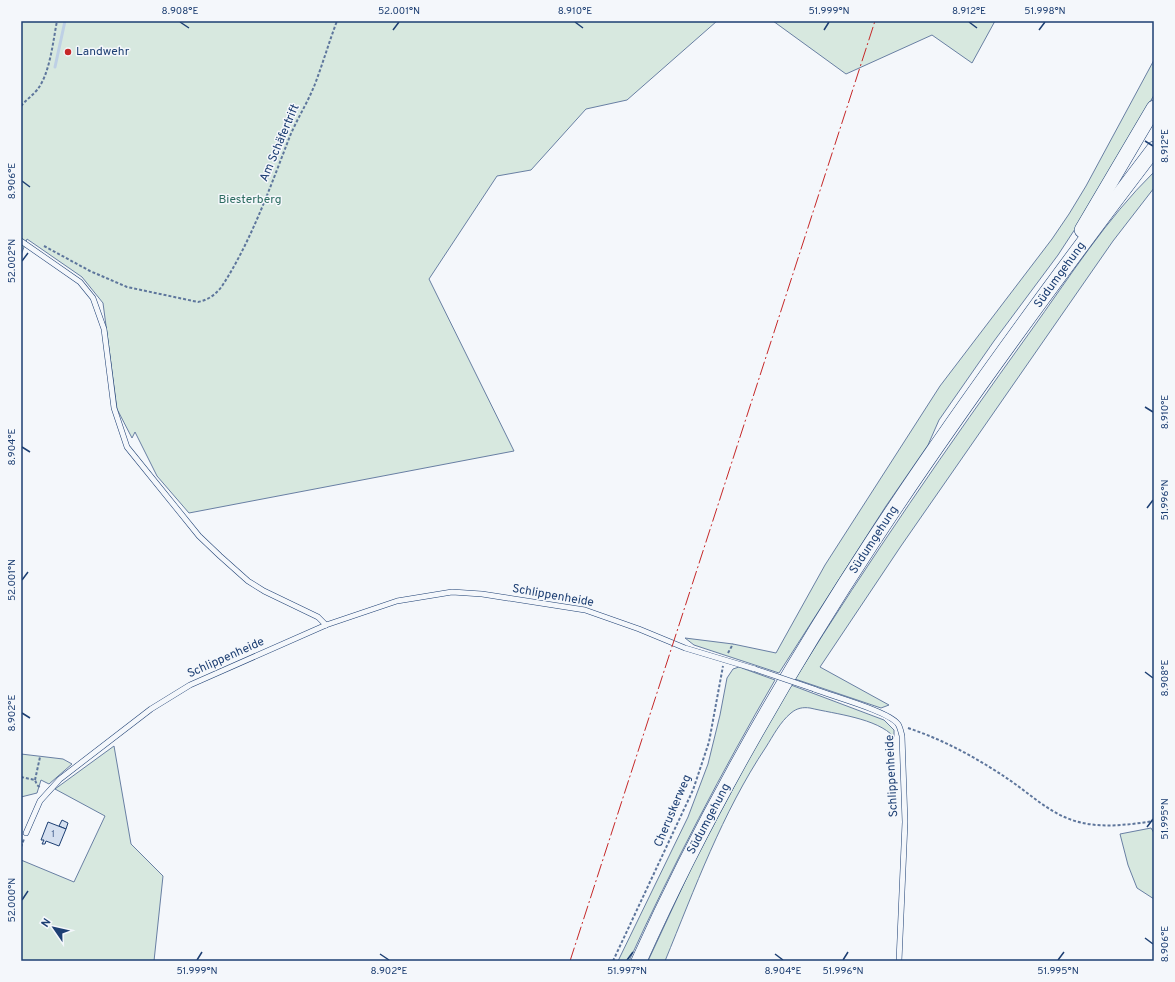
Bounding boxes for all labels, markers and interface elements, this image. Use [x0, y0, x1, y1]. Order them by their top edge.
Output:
text: 8.908°E [162, 5, 198, 18]
text: 52.001°N [378, 5, 420, 18]
text: 8.910°E [558, 5, 592, 18]
text: 51.999°N [808, 5, 850, 18]
text: 8.912°E [952, 5, 986, 18]
text: 51.998°N [1024, 5, 1066, 18]
place label: Landwehr [76, 44, 130, 60]
marker: Landwehr [63, 47, 73, 57]
street label: Am Schäfertrift [256, 102, 304, 184]
text: 8.912°E [1159, 129, 1172, 163]
text: 8.906°E [6, 163, 19, 199]
park label: Biesterberg [218, 192, 282, 208]
text: 52.002°N [6, 239, 19, 283]
street label: Südumgehung [1031, 239, 1089, 311]
text: 8.910°E [1159, 395, 1172, 429]
text: 8.904°E [6, 429, 19, 465]
text: 51.996°N [1159, 479, 1172, 521]
street label: Südumgehung [846, 503, 902, 577]
text: 52.001°N [6, 559, 19, 601]
street label: Schlippenheide [511, 581, 595, 611]
street label: Schlippenheide [185, 634, 267, 682]
text: 8.908°E [1159, 660, 1172, 696]
text: 8.902°E [6, 695, 19, 731]
street label: Schlippenheide [882, 734, 902, 818]
street label: Cheruskerweg [651, 772, 695, 850]
street label: Südumgehung [684, 781, 734, 857]
text: 51.995°N [1159, 798, 1172, 840]
house number: 1 [51, 828, 55, 841]
text: 52.000°N [6, 878, 19, 922]
north arrow [34, 908, 74, 948]
text: N [39, 916, 55, 930]
text: 8.906°E [1159, 926, 1172, 962]
text: 51.999°N [176, 965, 218, 978]
text: 8.902°E [371, 965, 407, 978]
text: 51.997°N [607, 965, 647, 978]
text: 8.904°E [765, 965, 801, 978]
text: 51.996°N [822, 965, 864, 978]
text: 51.995°N [1037, 965, 1079, 978]

